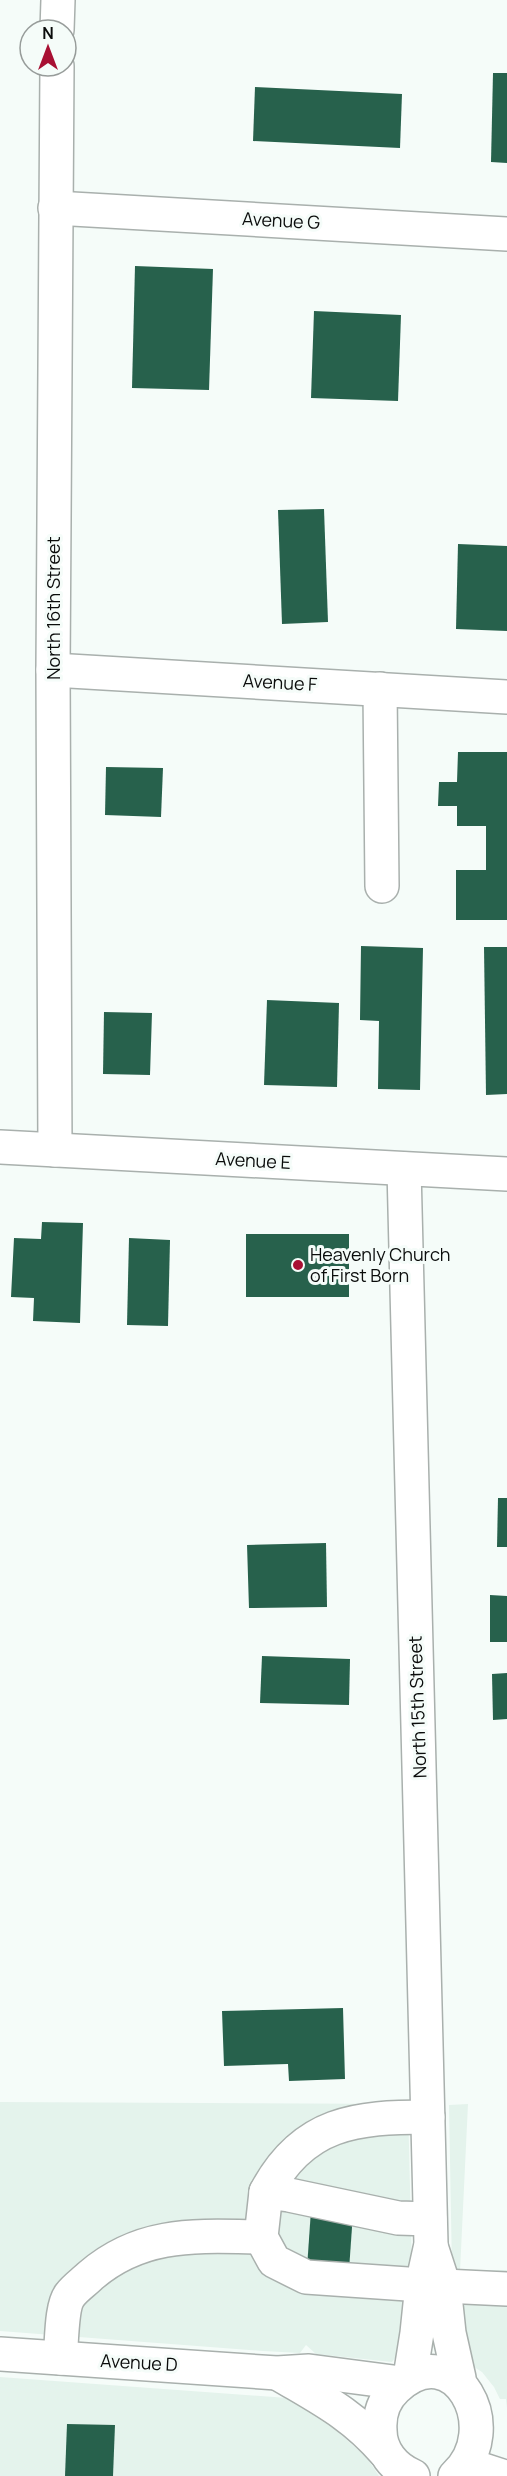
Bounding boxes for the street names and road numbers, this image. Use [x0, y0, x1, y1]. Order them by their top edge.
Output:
street label: Avenue G [242, 206, 321, 234]
street label: North 16th Street [41, 536, 65, 680]
street label: Avenue F [242, 668, 318, 696]
street label: Avenue E [215, 1146, 291, 1174]
street label: North 15th Street [403, 1635, 431, 1779]
street label: Avenue D [100, 2348, 178, 2376]

